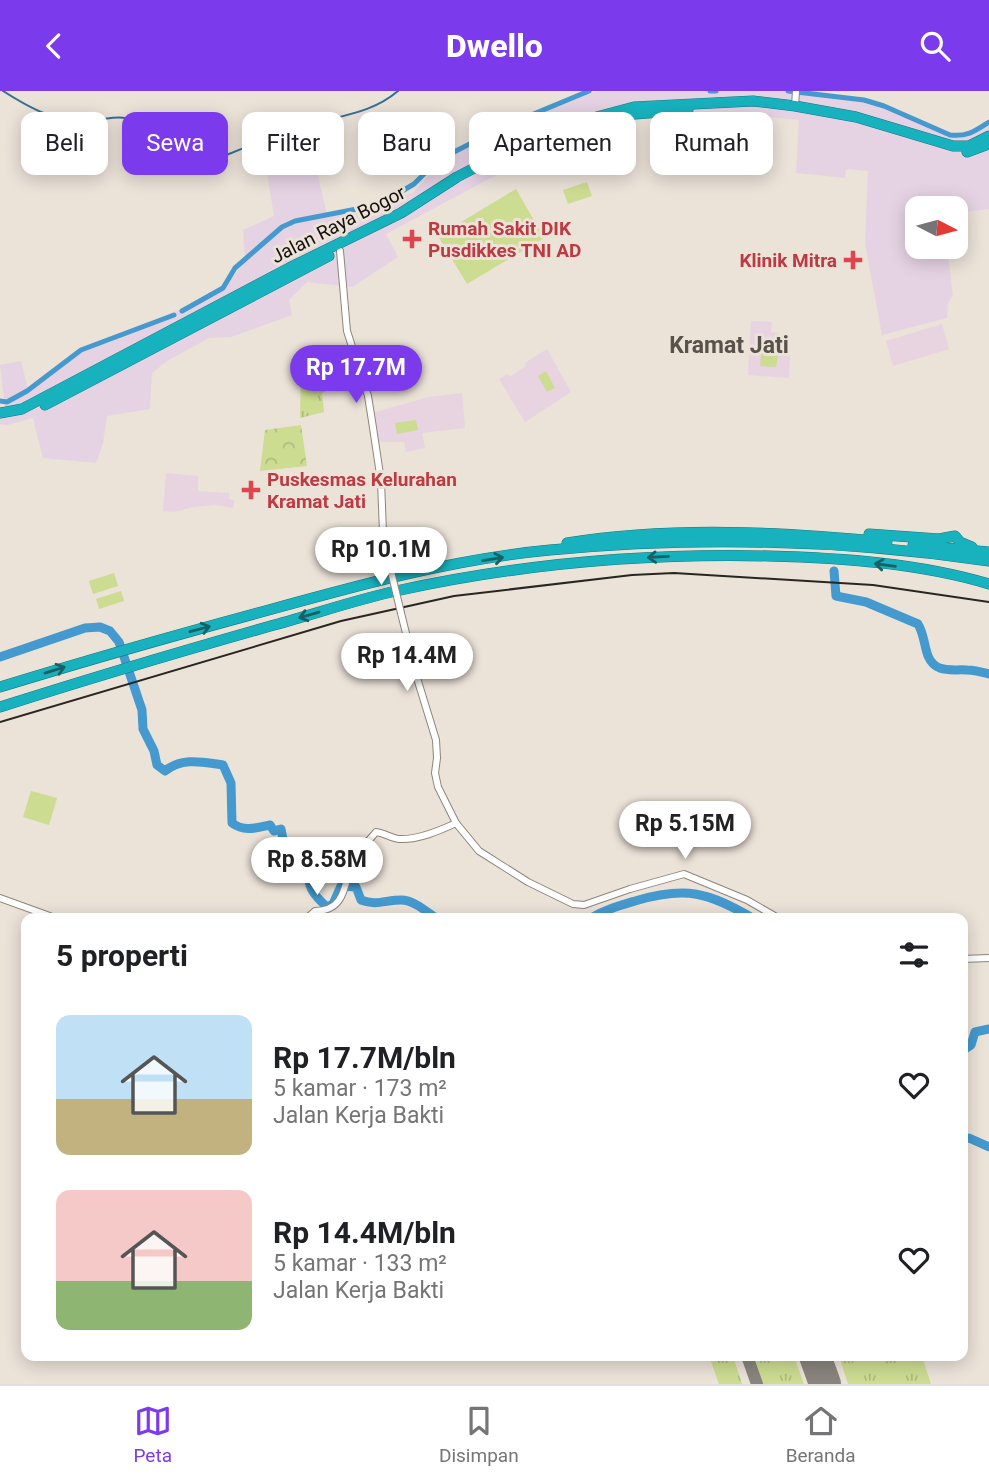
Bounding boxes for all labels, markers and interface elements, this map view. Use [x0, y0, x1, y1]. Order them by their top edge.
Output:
icon: back [35, 27, 73, 65]
text: Dwello [446, 27, 543, 65]
icon: search [916, 27, 954, 65]
chip: Beli [21, 112, 108, 175]
chip: Sewa [122, 112, 228, 175]
chip: Filter [242, 112, 344, 175]
chip: Baru [358, 112, 455, 175]
chip: Apartemen [469, 112, 636, 175]
chip: Rumah [650, 112, 773, 175]
street label: Jalan Raya Bogor [267, 180, 410, 268]
north arrow [905, 196, 968, 259]
map controls [905, 196, 968, 259]
place label: Rumah Sakit DIK Pusdikkes TNI AD [428, 217, 581, 262]
marker: Rumah Sakit DIK Pusdikkes TNI AD [402, 229, 422, 249]
place label: Klinik Mitra [739, 249, 837, 272]
marker: Klinik Mitra [843, 250, 863, 270]
district label: Kramat Jati [669, 332, 789, 359]
pin: Rp 17.7M [284, 345, 428, 405]
text: Rp 17.7M [306, 354, 406, 381]
place label: Puskesmas Kelurahan Kramat Jati [267, 468, 457, 513]
marker: Puskesmas Kelurahan Kramat Jati [241, 480, 261, 500]
pin: Rp 10.1M [309, 527, 453, 587]
text: Rp 10.1M [331, 536, 431, 563]
one-way arrow [647, 551, 670, 564]
one-way arrow [481, 552, 504, 565]
one-way arrow [874, 559, 897, 572]
one-way arrow [299, 609, 321, 622]
one-way arrow [189, 621, 211, 634]
pin: Rp 14.4M [335, 633, 479, 693]
text: Rp 14.4M [357, 642, 457, 669]
one-way arrow [44, 662, 66, 675]
pin: Rp 5.15M [613, 801, 757, 861]
text: Rp 5.15M [635, 810, 735, 837]
pin: Rp 8.58M [245, 837, 389, 897]
text: Rp 8.58M [267, 846, 367, 873]
icon: filters [895, 936, 933, 974]
text: 5 properti [56, 938, 188, 973]
text: Rp 17.7M/bln [273, 1040, 456, 1075]
icon: home [112, 1043, 196, 1127]
icon: heart [895, 1066, 933, 1104]
text: 5 kamar · 173 m² [273, 1075, 447, 1102]
text: Jalan Kerja Bakti [273, 1102, 444, 1129]
text: Rp 14.4M/bln [273, 1215, 456, 1250]
icon: home [112, 1218, 196, 1302]
icon: heart [895, 1241, 933, 1279]
text: 5 kamar · 133 m² [273, 1250, 447, 1277]
text: Jalan Kerja Bakti [273, 1277, 444, 1304]
tab: Peta [133, 1402, 172, 1467]
tab: Disimpan [439, 1402, 519, 1467]
tab: Beranda [786, 1402, 856, 1467]

